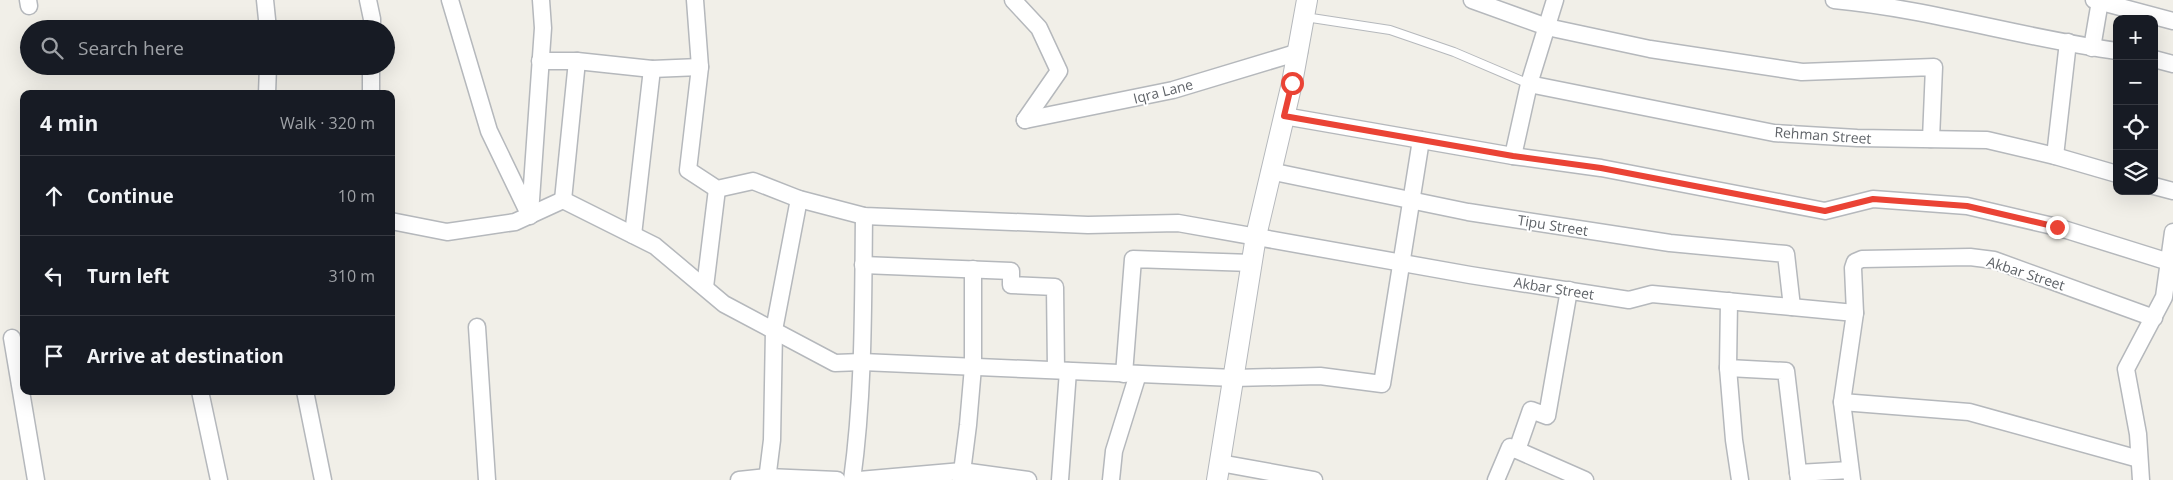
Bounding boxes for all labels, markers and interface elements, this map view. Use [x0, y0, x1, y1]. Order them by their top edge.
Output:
map controls [2113, 15, 2158, 195]
button: + [2113, 15, 2158, 60]
search box [20, 20, 395, 75]
icon: search [38, 34, 66, 62]
text: Search here [78, 35, 184, 61]
button: − [2113, 60, 2158, 105]
route start [1281, 72, 1304, 95]
street label: Iqra Lane [1131, 74, 1195, 108]
button: locate [2113, 105, 2158, 150]
text: 4 min [40, 109, 98, 137]
text: Walk · 320 m [280, 112, 375, 134]
street label: Rehman Street [1774, 122, 1872, 148]
button: layers [2113, 150, 2158, 195]
icon: ahead [40, 182, 68, 210]
text: Continue [87, 183, 174, 209]
text: 10 m [338, 185, 375, 207]
street label: Tipu Street [1516, 210, 1590, 240]
route end [2046, 216, 2069, 239]
street label: Akbar Street [1985, 251, 2067, 295]
icon: left [40, 262, 68, 290]
text: Turn left [87, 263, 169, 289]
text: 310 m [329, 265, 375, 287]
street label: Akbar Street [1513, 272, 1596, 304]
icon: arrive [40, 342, 68, 370]
text: Arrive at destination [87, 343, 284, 369]

